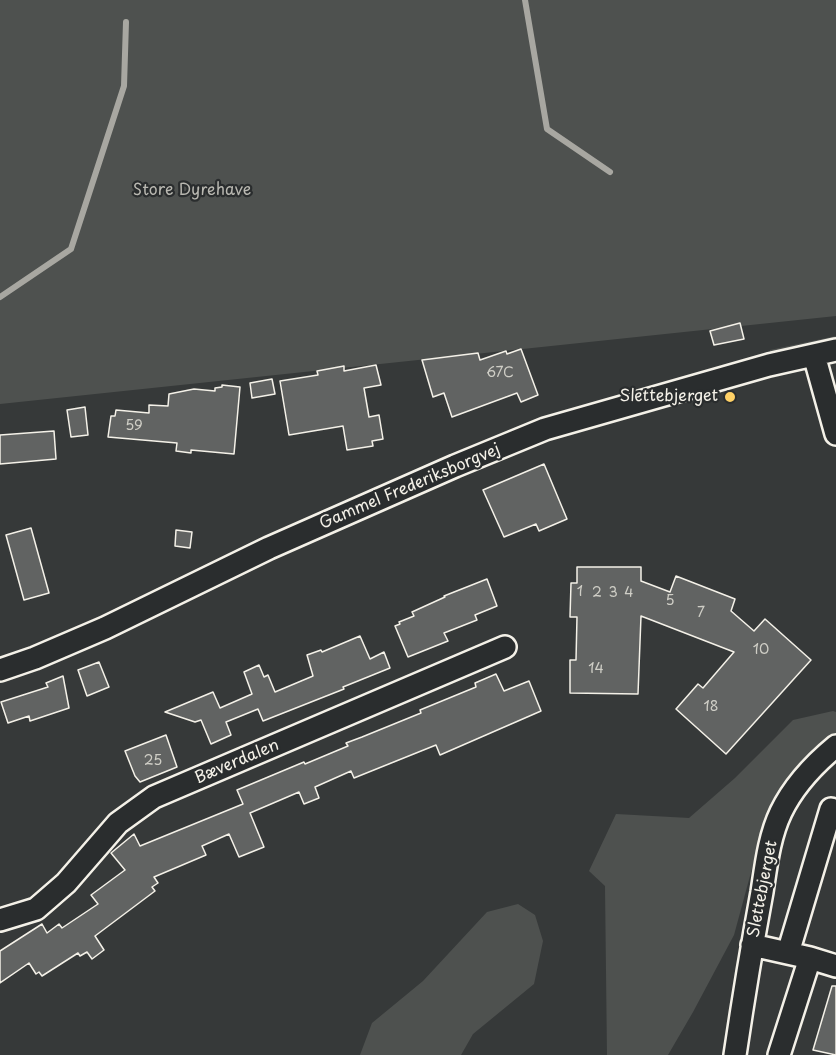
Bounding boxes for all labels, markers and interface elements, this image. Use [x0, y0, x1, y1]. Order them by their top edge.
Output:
park label: Store Dyrehave [133, 181, 251, 201]
house number: 67C [486, 365, 514, 381]
place label: Slettebjerget [620, 387, 718, 407]
marker: Slettebjerget [723, 390, 737, 404]
house number: 59 [125, 418, 143, 434]
street label: Gammel Frederiksborgvej [317, 440, 503, 534]
house number: 1 [577, 584, 583, 600]
house number: 2 [592, 585, 602, 601]
house number: 3 [608, 585, 618, 601]
house number: 4 [624, 585, 634, 601]
house number: 5 [665, 593, 675, 609]
house number: 7 [697, 605, 705, 621]
house number: 10 [753, 642, 769, 658]
house number: 14 [588, 661, 604, 677]
house number: 18 [703, 699, 719, 715]
street label: Bæverdalen [192, 736, 282, 788]
house number: 25 [144, 753, 162, 769]
street label: Slettebjerget [744, 839, 782, 939]

